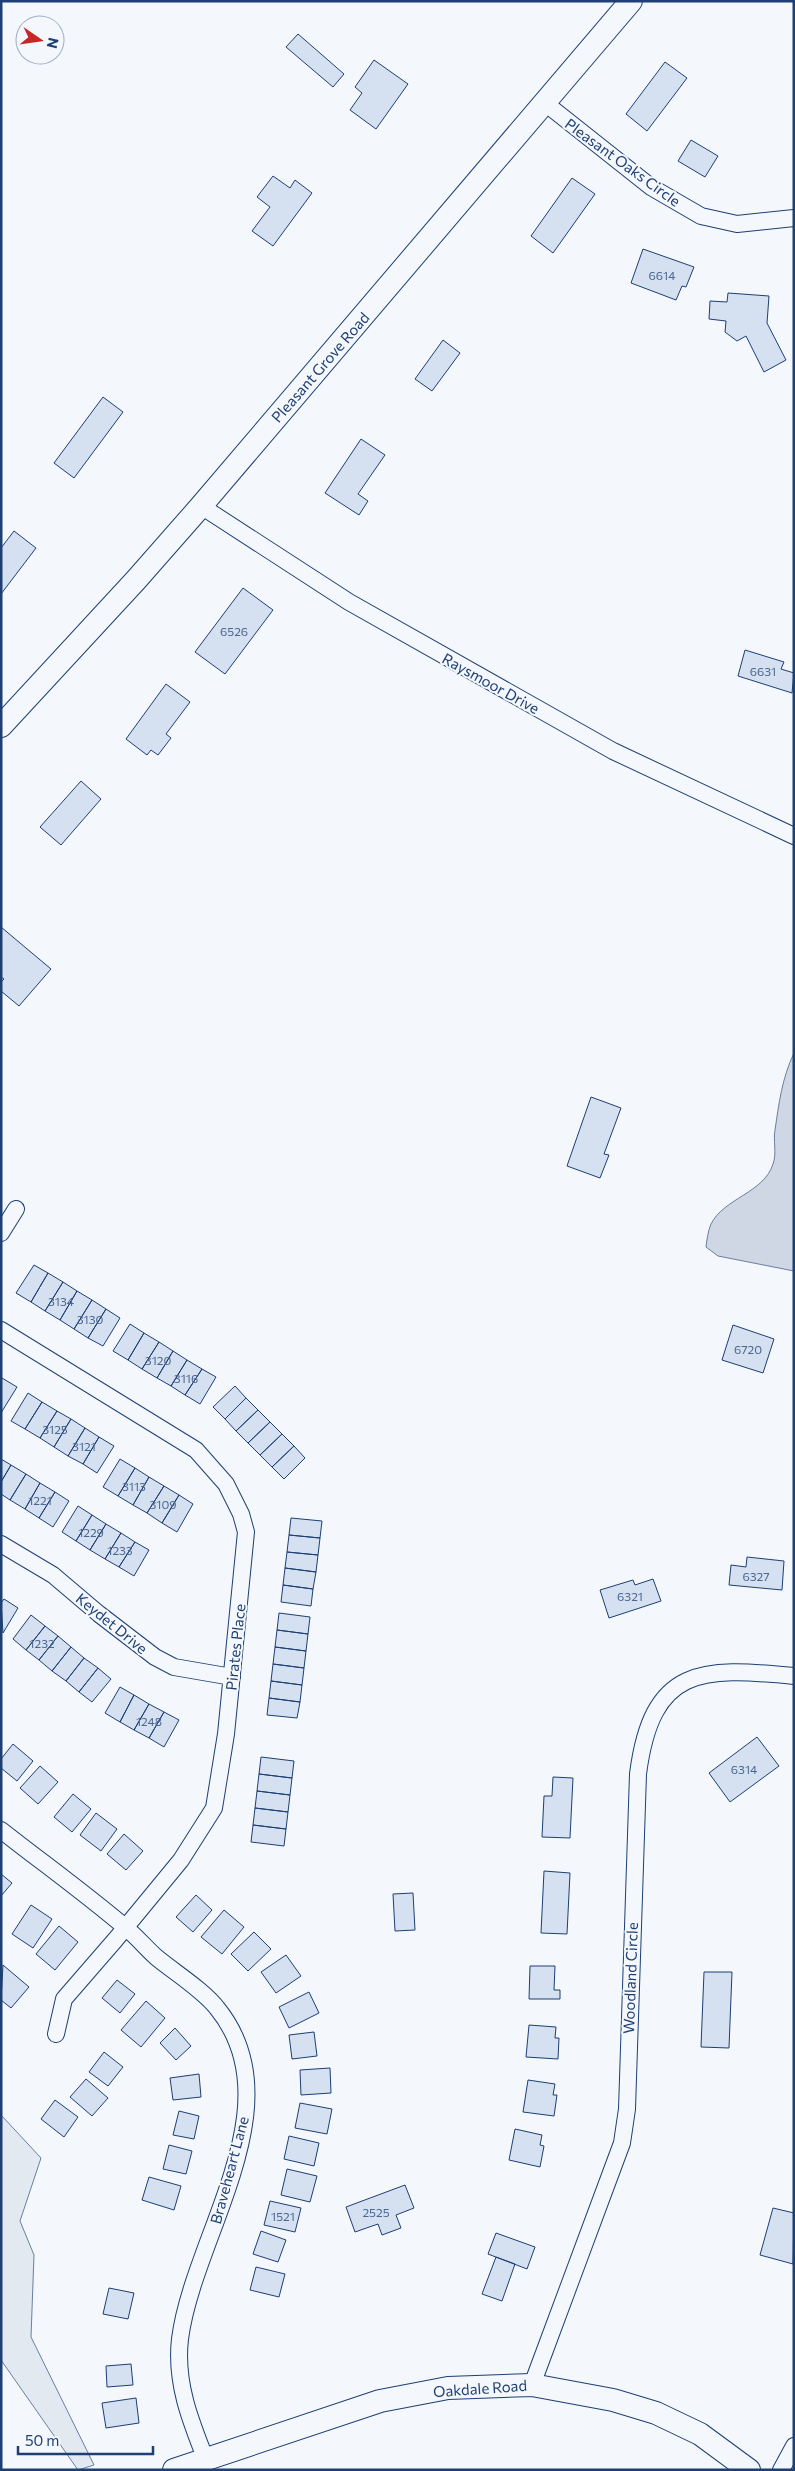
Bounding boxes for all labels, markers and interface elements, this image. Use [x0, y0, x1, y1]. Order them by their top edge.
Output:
north arrow [15, 15, 65, 65]
text: N [44, 36, 63, 50]
street label: Pleasant Oaks Circle [562, 114, 684, 210]
house number: 6614 [649, 268, 675, 282]
street label: Pleasant Grove Road [267, 308, 373, 426]
house number: 6526 [220, 624, 248, 638]
street label: Raysmoor Drive [439, 649, 543, 717]
house number: 6631 [750, 664, 776, 678]
house number: 3134 [48, 1294, 74, 1308]
house number: 3130 [77, 1312, 103, 1326]
house number: 6720 [734, 1342, 762, 1356]
house number: 3120 [145, 1353, 171, 1367]
house number: 3116 [174, 1371, 198, 1385]
house number: 3125 [42, 1422, 68, 1436]
house number: 3121 [72, 1439, 96, 1453]
house number: 3113 [122, 1479, 146, 1493]
house number: 1221 [28, 1493, 52, 1507]
house number: 3109 [149, 1497, 177, 1511]
house number: 1229 [78, 1525, 104, 1539]
house number: 1233 [107, 1543, 133, 1557]
house number: 6327 [742, 1569, 770, 1583]
street label: Keydet Drive [73, 1589, 151, 1657]
house number: 6321 [617, 1589, 643, 1603]
street label: Pirates Place [222, 1603, 249, 1691]
house number: 1232 [29, 1636, 55, 1650]
house number: 1248 [136, 1714, 162, 1728]
house number: 6314 [731, 1762, 757, 1776]
street label: Woodland Circle [619, 1922, 641, 2034]
street label: Braveheart Lane [206, 2114, 252, 2226]
house number: 2525 [362, 2205, 390, 2219]
house number: 1521 [271, 2209, 295, 2223]
street label: Oakdale Road [432, 2376, 528, 2400]
scale bar [18, 2424, 152, 2456]
text: 50 m [25, 2431, 59, 2449]

